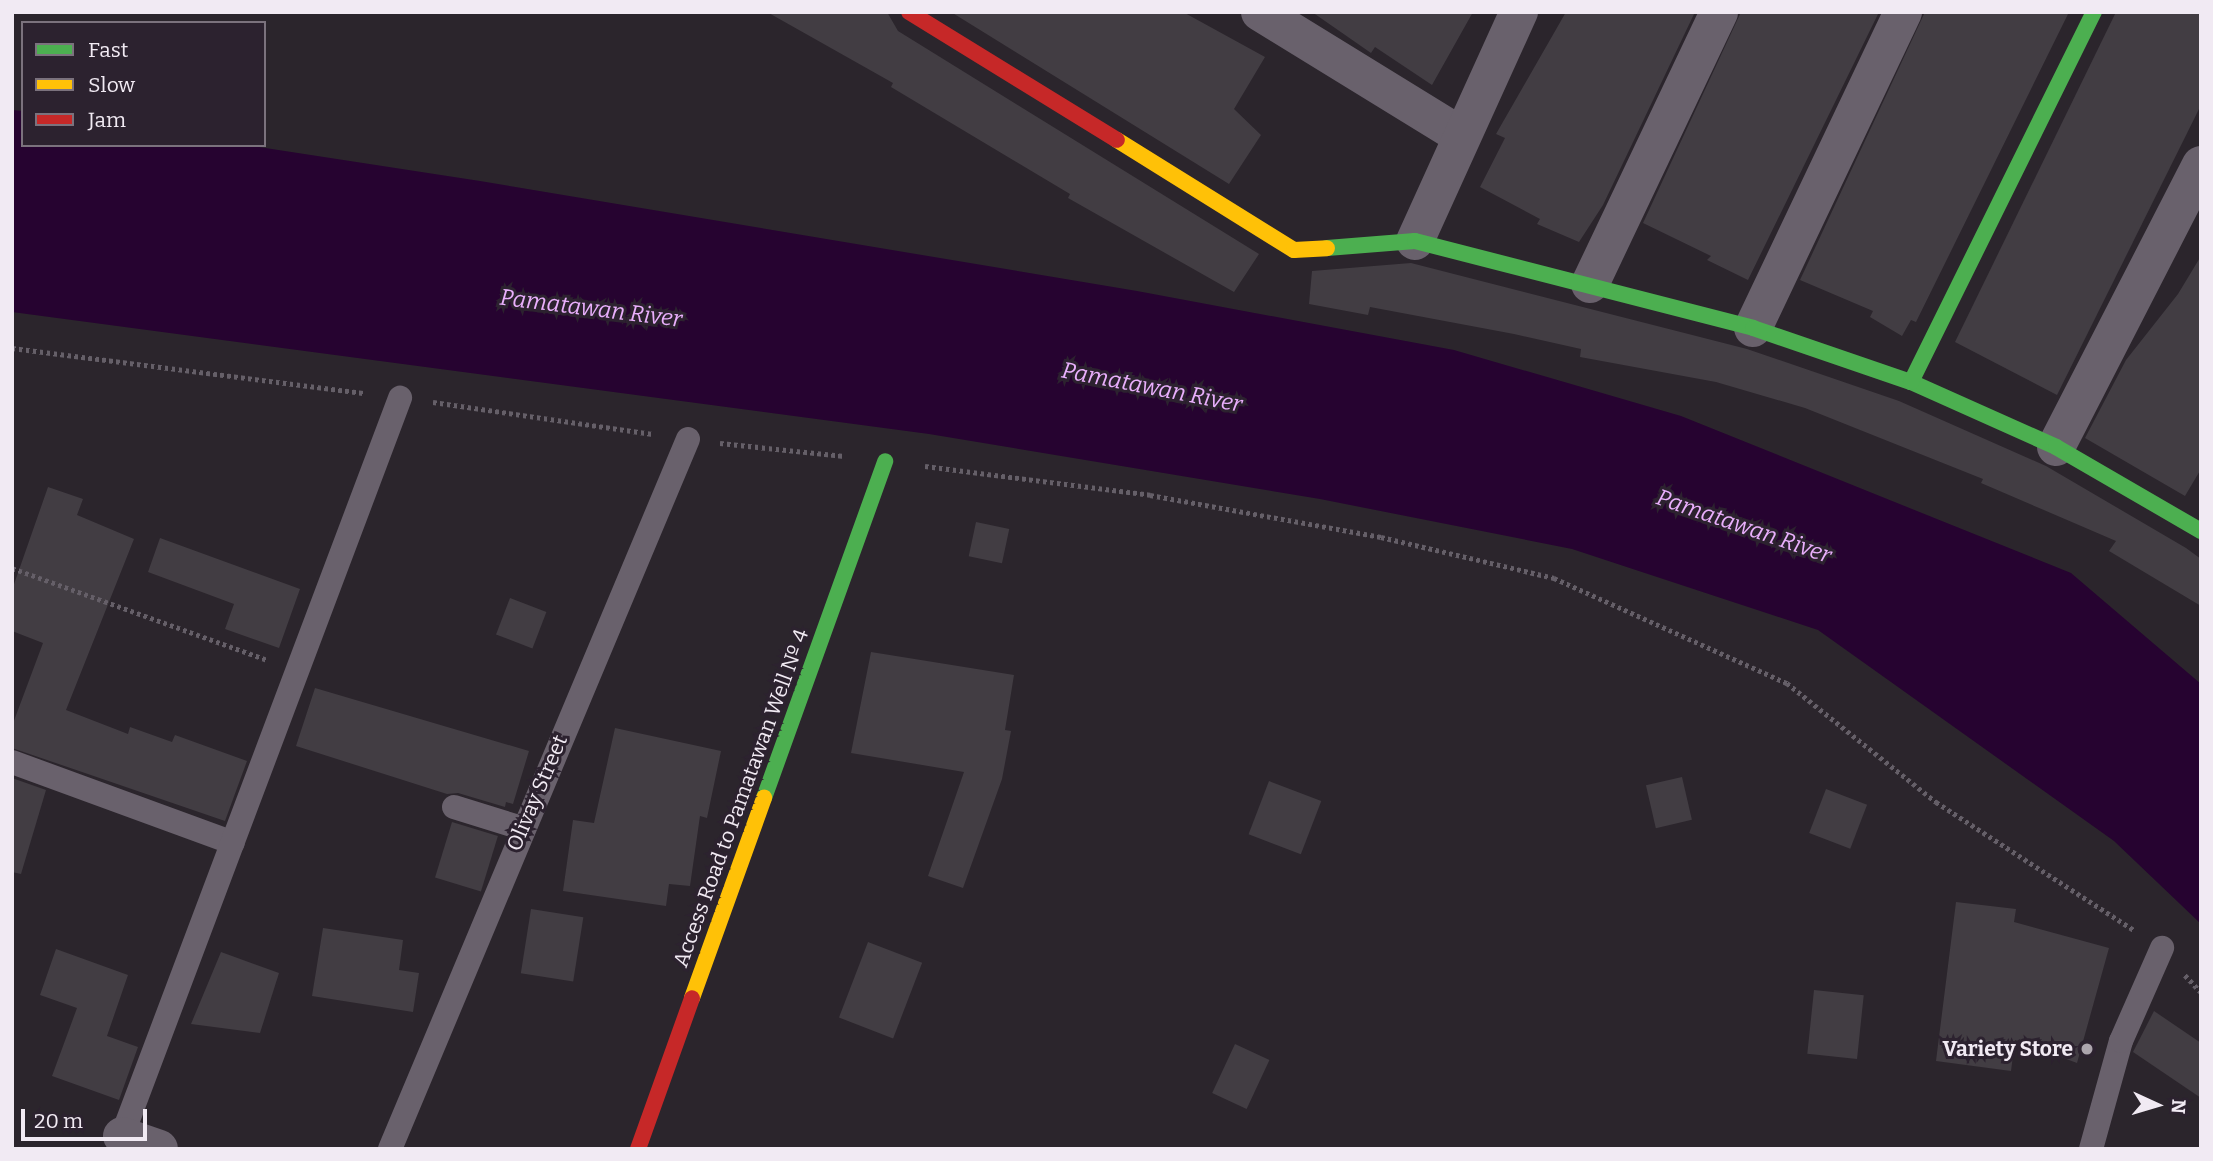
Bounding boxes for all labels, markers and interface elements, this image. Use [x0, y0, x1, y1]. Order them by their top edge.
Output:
legend [21, 21, 266, 147]
text: Fast [88, 37, 128, 63]
text: Slow [88, 72, 135, 98]
text: Jam [88, 107, 126, 133]
water label: Pamatawan River [498, 283, 684, 333]
water label: Pamatawan River [1059, 356, 1245, 418]
water label: Pamatawan River [1653, 483, 1835, 569]
street label: Access Road to Pamatawan Well № 4 [668, 626, 814, 970]
street label: Olivay Street [501, 731, 573, 855]
place label: Variety Store [1943, 1036, 2073, 1062]
marker: Variety Store [2079, 1041, 2095, 1057]
north arrow [2122, 1070, 2192, 1140]
scale bar [24, 1094, 150, 1138]
text: N [2166, 1098, 2190, 1115]
text: 20 m [34, 1108, 83, 1134]

